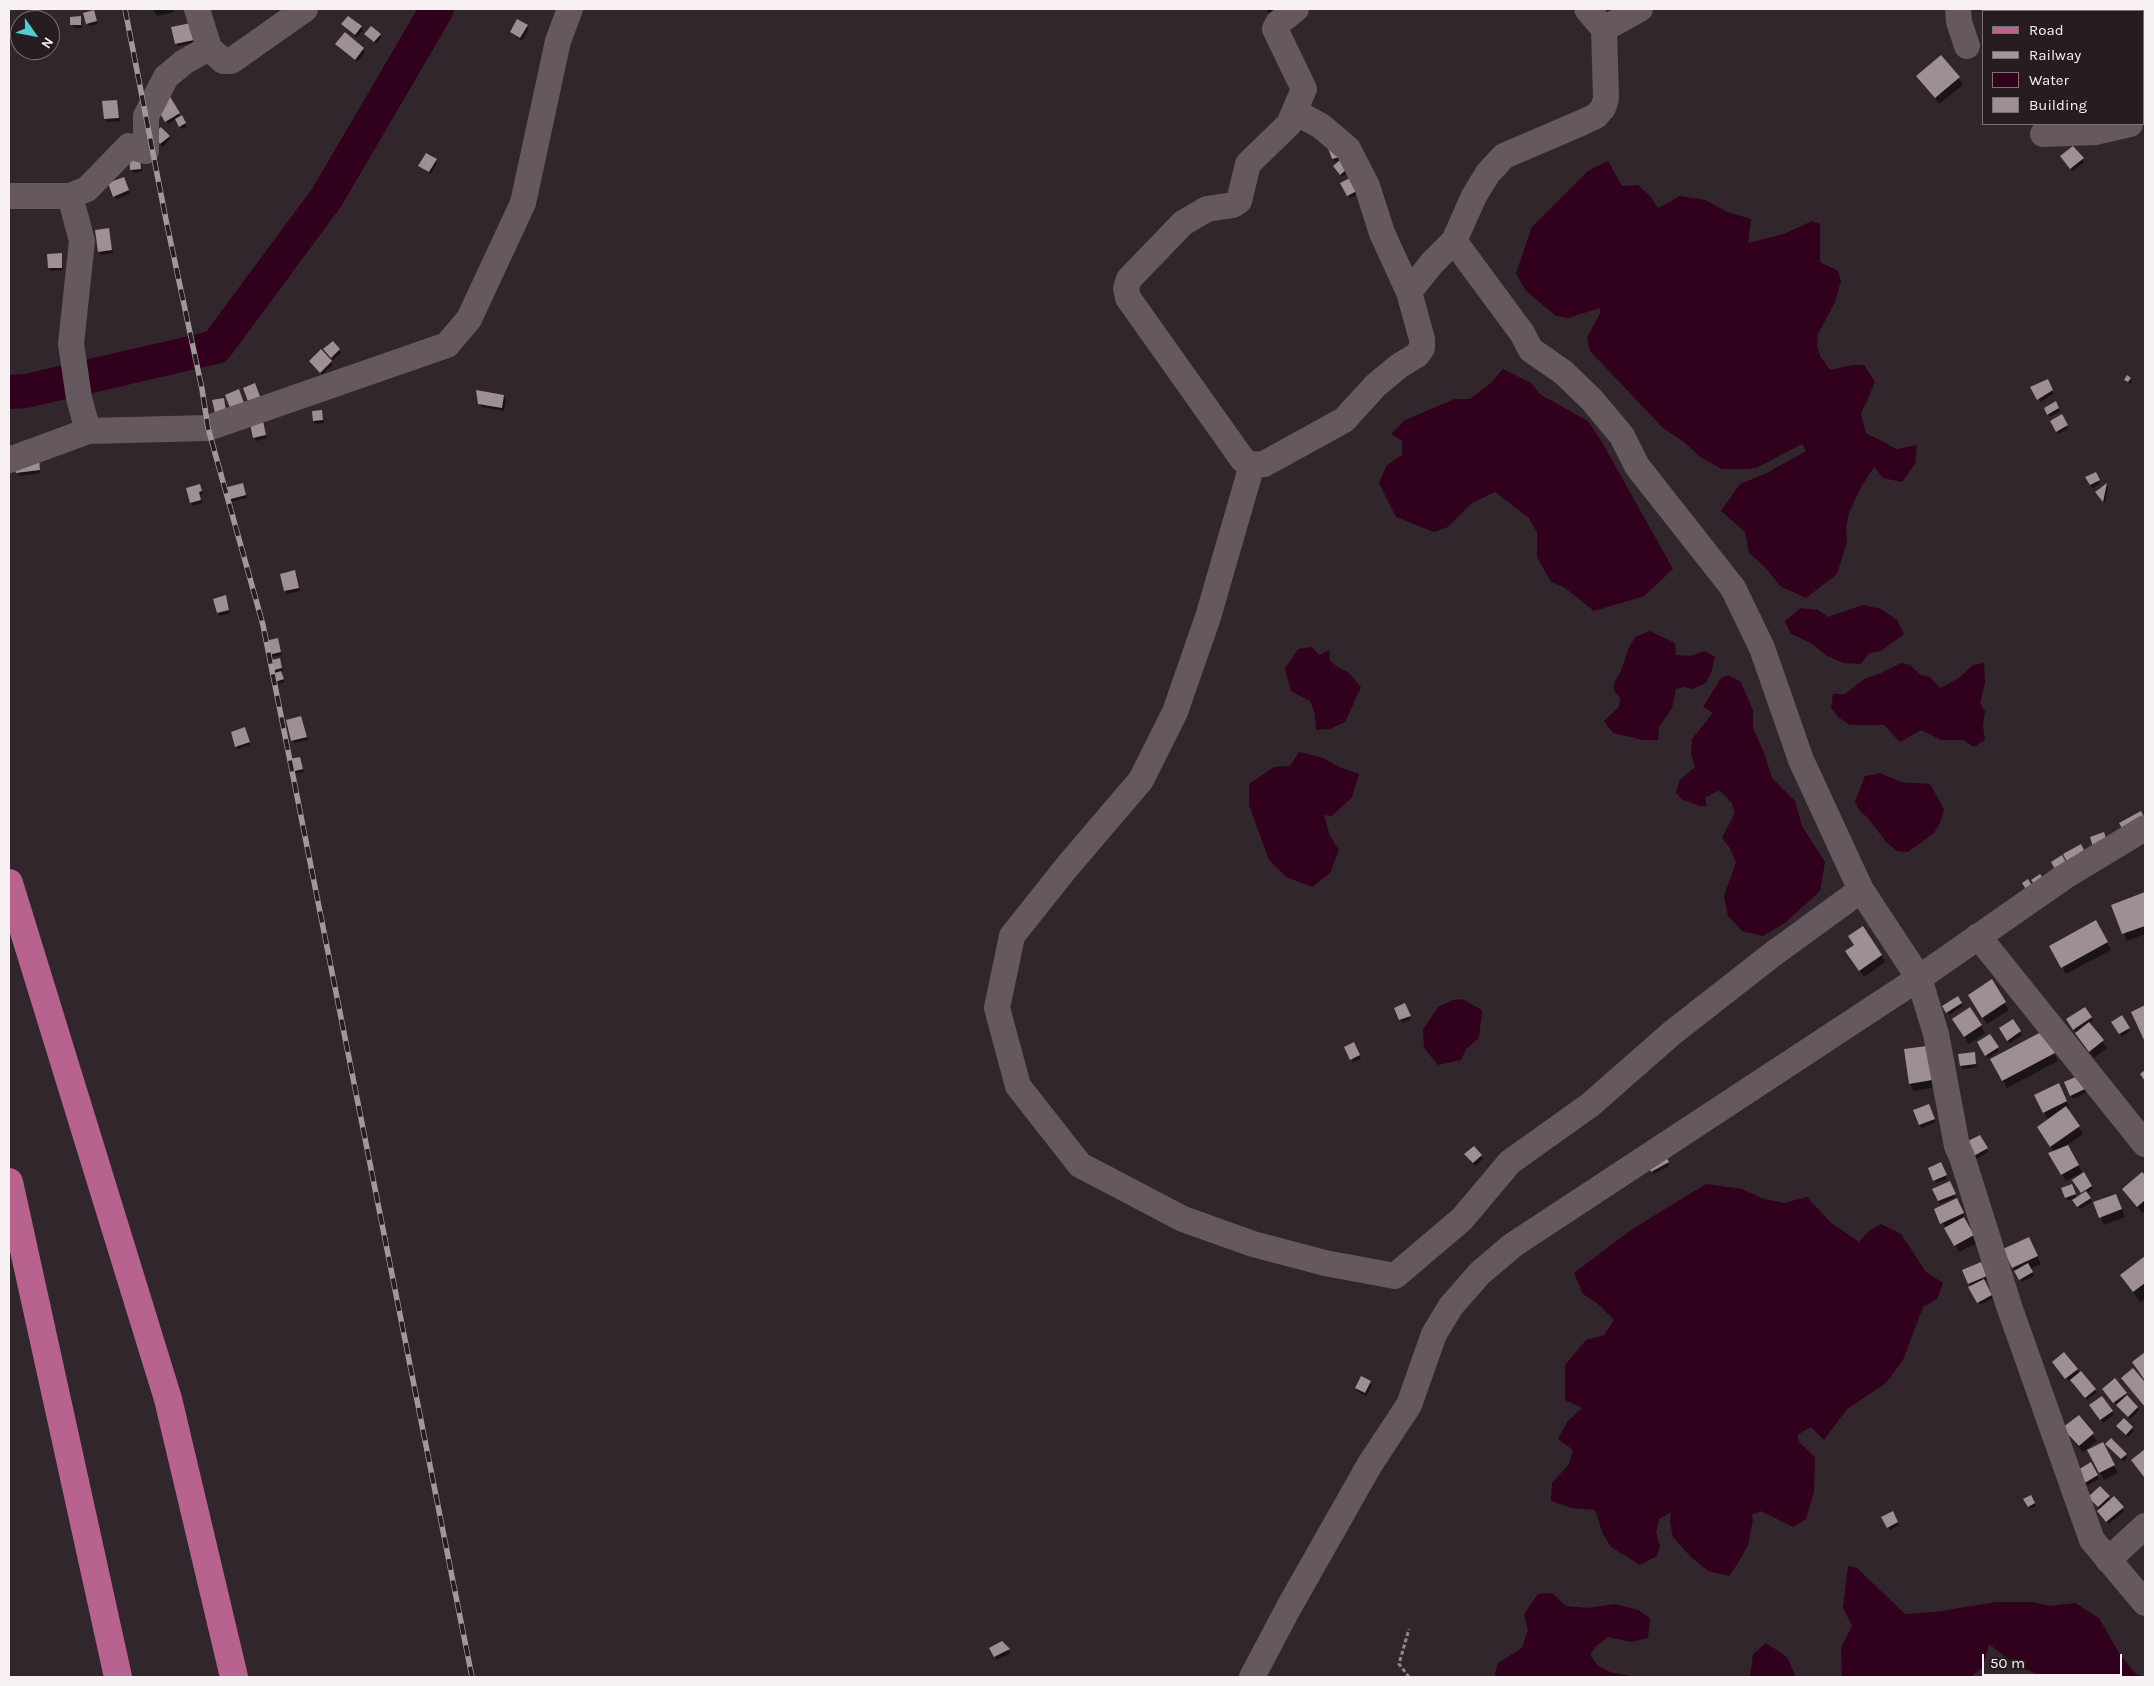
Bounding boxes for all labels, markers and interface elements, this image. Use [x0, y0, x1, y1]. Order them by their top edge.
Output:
north arrow [10, 10, 60, 60]
legend [1982, 10, 2144, 125]
text: Road [2029, 21, 2064, 39]
text: N [37, 34, 57, 52]
text: Railway [2029, 46, 2081, 64]
text: Water [2029, 71, 2069, 89]
text: Building [2029, 96, 2087, 114]
scale bar [1984, 1644, 2124, 1676]
text: 50 m [1990, 1654, 2025, 1672]

